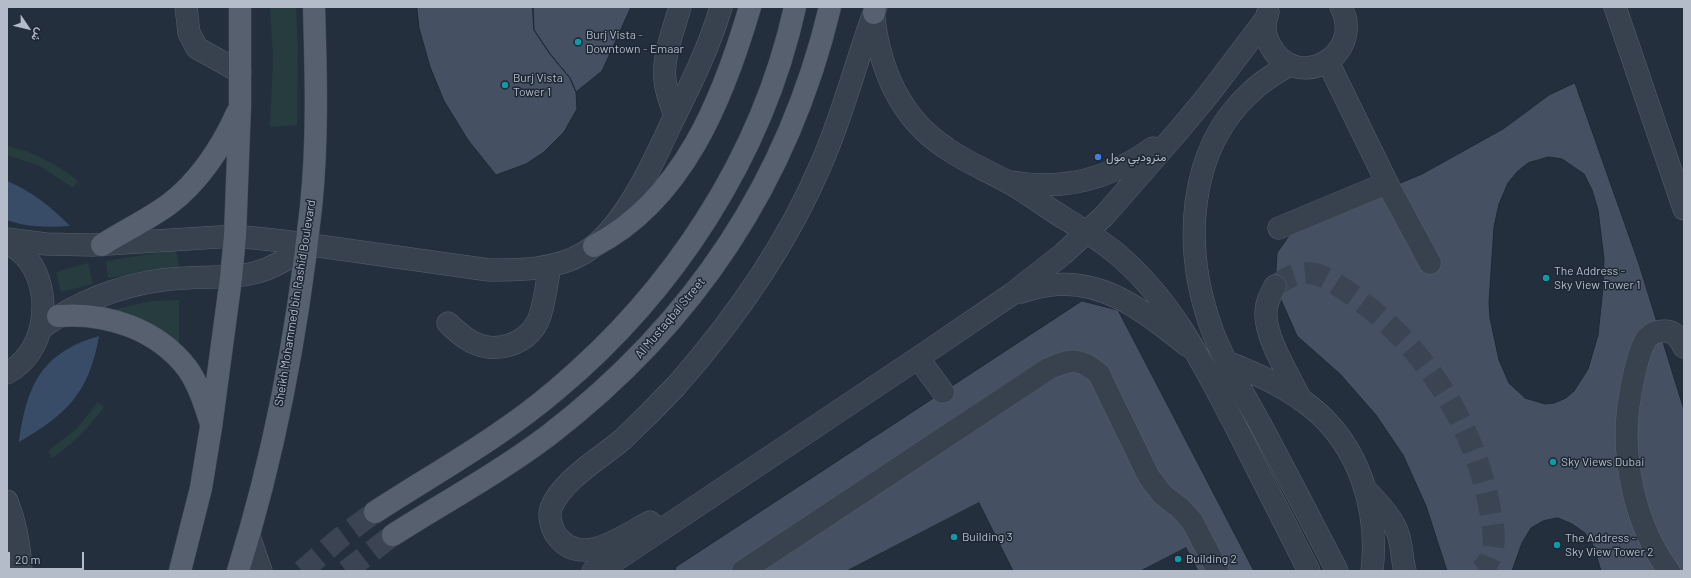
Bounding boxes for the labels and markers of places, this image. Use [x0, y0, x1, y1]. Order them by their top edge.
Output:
place label: Burj Vista - Downtown - Emaar [586, 28, 684, 56]
marker: Burj Vista - Downtown - Emaar [573, 37, 583, 47]
place label: Burj Vista Tower 1 [513, 71, 563, 99]
marker: Burj Vista Tower 1 [500, 80, 510, 90]
place label: مترودبي مول [1106, 150, 1166, 164]
marker: مترودبي مول [1093, 152, 1103, 162]
place label: The Address - Sky View Tower 1 [1554, 264, 1640, 292]
marker: The Address - Sky View Tower 1 [1541, 273, 1551, 283]
place label: Sky Views Dubai [1561, 455, 1644, 469]
marker: Sky Views Dubai [1548, 457, 1558, 467]
place label: Building 3 [962, 530, 1013, 544]
place label: The Address - Sky View Tower 2 [1565, 531, 1654, 559]
marker: Building 3 [949, 532, 959, 542]
marker: The Address - Sky View Tower 2 [1552, 540, 1562, 550]
place label: Building 2 [1186, 552, 1237, 566]
marker: Building 2 [1173, 554, 1183, 564]

